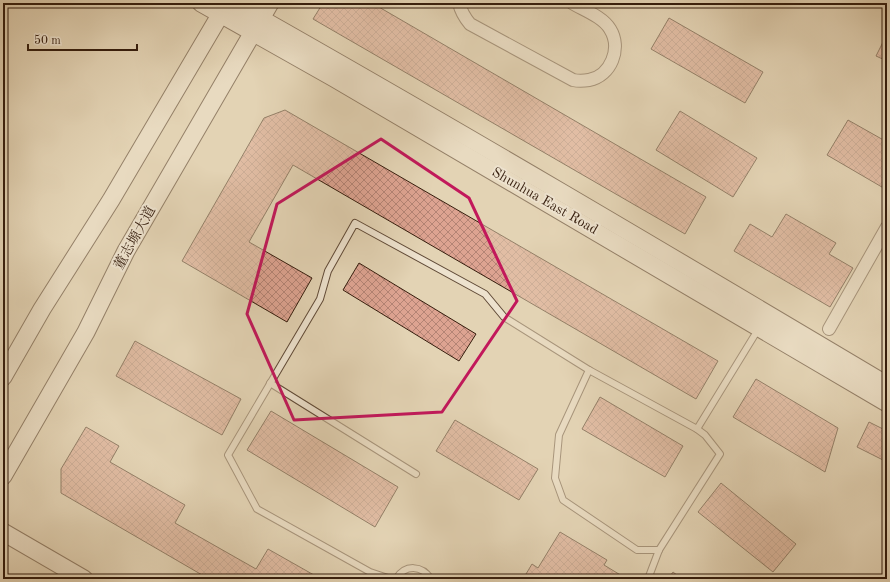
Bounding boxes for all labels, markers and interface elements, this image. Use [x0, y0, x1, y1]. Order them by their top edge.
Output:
scale bar [28, 26, 137, 52]
text: 50 m [34, 34, 61, 47]
street label: Shunhua East Road [490, 165, 600, 237]
street label: 董志塬大道 [111, 204, 158, 272]

